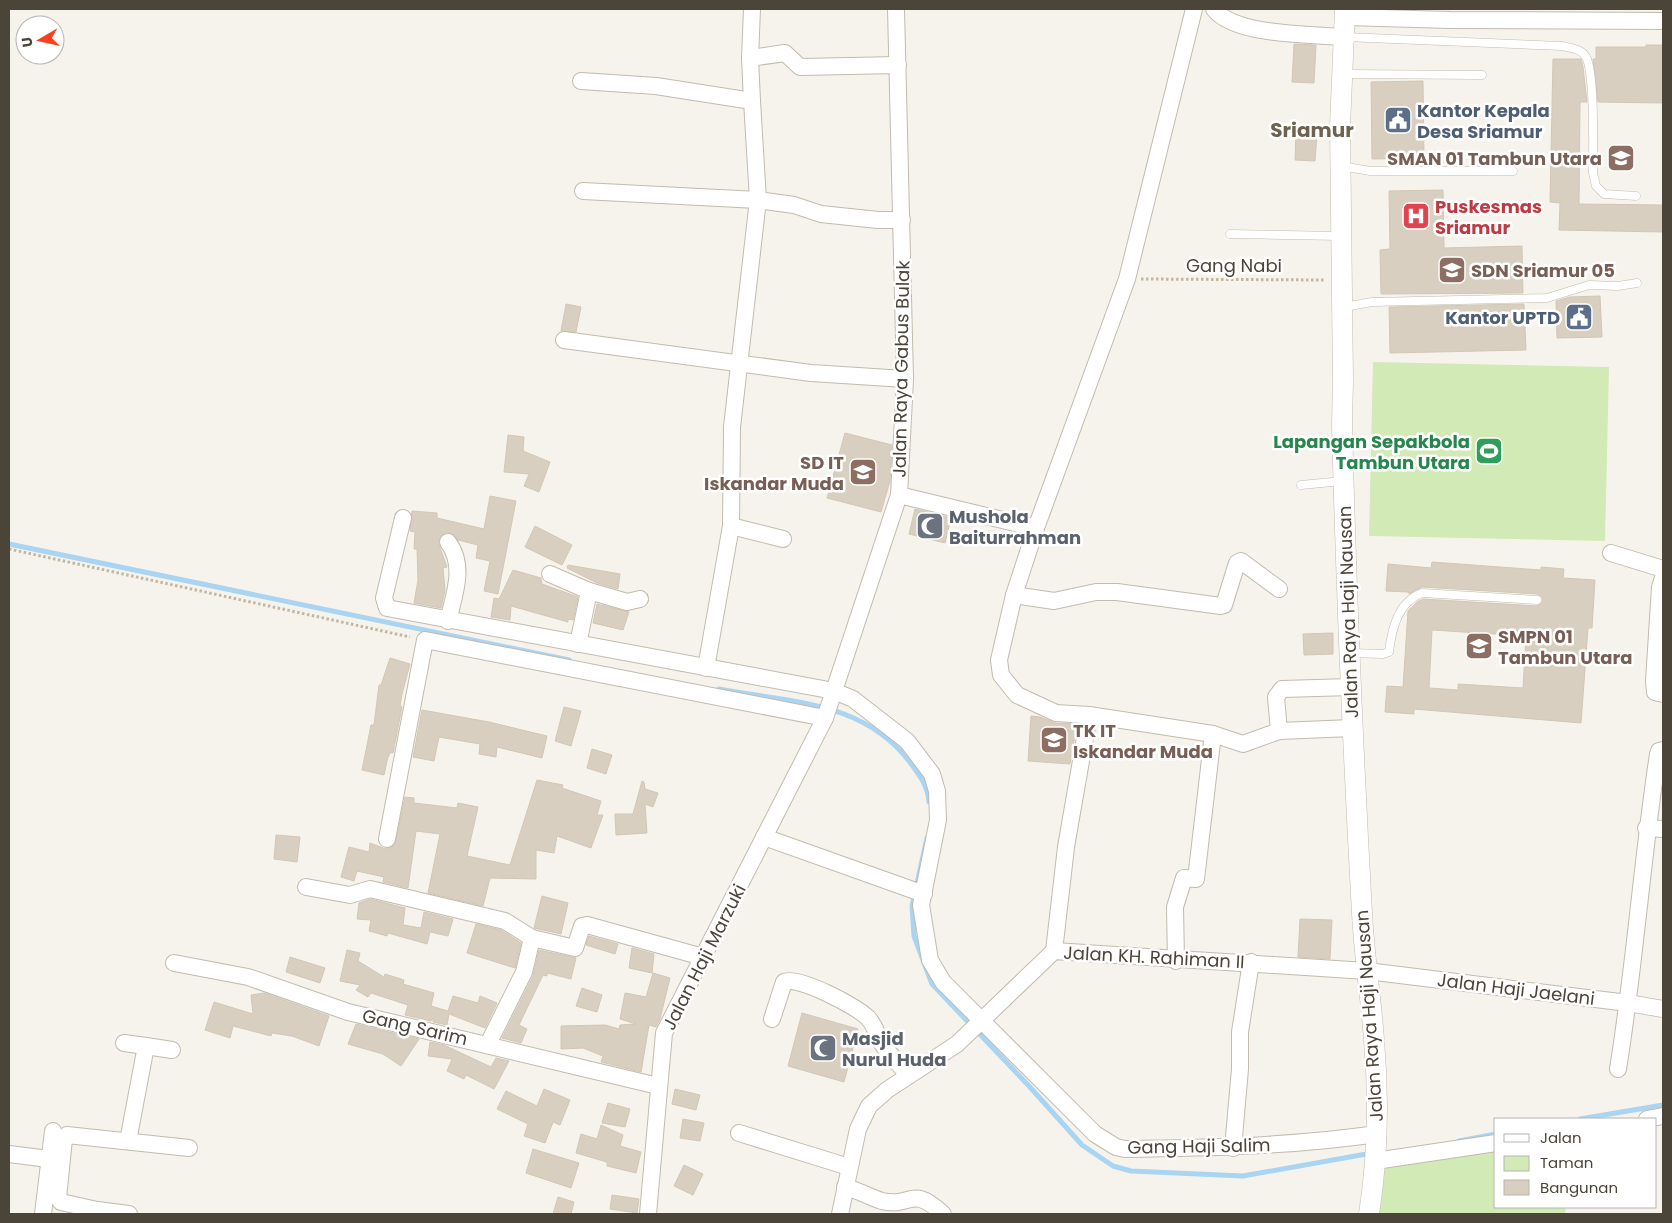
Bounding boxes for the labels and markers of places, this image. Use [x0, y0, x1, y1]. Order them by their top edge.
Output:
place label: Kantor Kepala Desa Sriamur [1417, 98, 1550, 144]
public building icon: Kantor Kepala Desa Sriamur [1383, 105, 1413, 135]
school or university icon: SMAN 01 Tambun Utara [1606, 143, 1636, 173]
place label: SMAN 01 Tambun Utara [1387, 146, 1602, 171]
place label: Puskesmas Sriamur [1435, 194, 1542, 240]
hospital icon: Puskesmas Sriamur [1401, 201, 1431, 231]
school or university icon: SDN Sriamur 05 [1437, 255, 1467, 285]
place label: SDN Sriamur 05 [1471, 258, 1615, 283]
public building icon: Kantor UPTD [1564, 302, 1594, 332]
place label: Kantor UPTD [1445, 305, 1560, 330]
place label: Lapangan Sepakbola Tambun Utara [1273, 429, 1470, 475]
sports icon: Lapangan Sepakbola Tambun Utara [1474, 436, 1504, 466]
place label: SD IT Iskandar Muda [704, 450, 844, 496]
school or university icon: SD IT Iskandar Muda [848, 457, 878, 487]
place label: Mushola Baiturrahman [949, 504, 1081, 550]
mosque icon: Mushola Baiturrahman [915, 511, 945, 541]
place label: SMPN 01 Tambun Utara [1498, 624, 1632, 670]
school or university icon: SMPN 01 Tambun Utara [1464, 631, 1494, 661]
place label: TK IT Iskandar Muda [1073, 718, 1213, 764]
school or university icon: TK IT Iskandar Muda [1039, 725, 1069, 755]
place label: Masjid Nurul Huda [842, 1026, 946, 1072]
mosque icon: Masjid Nurul Huda [808, 1033, 838, 1063]

